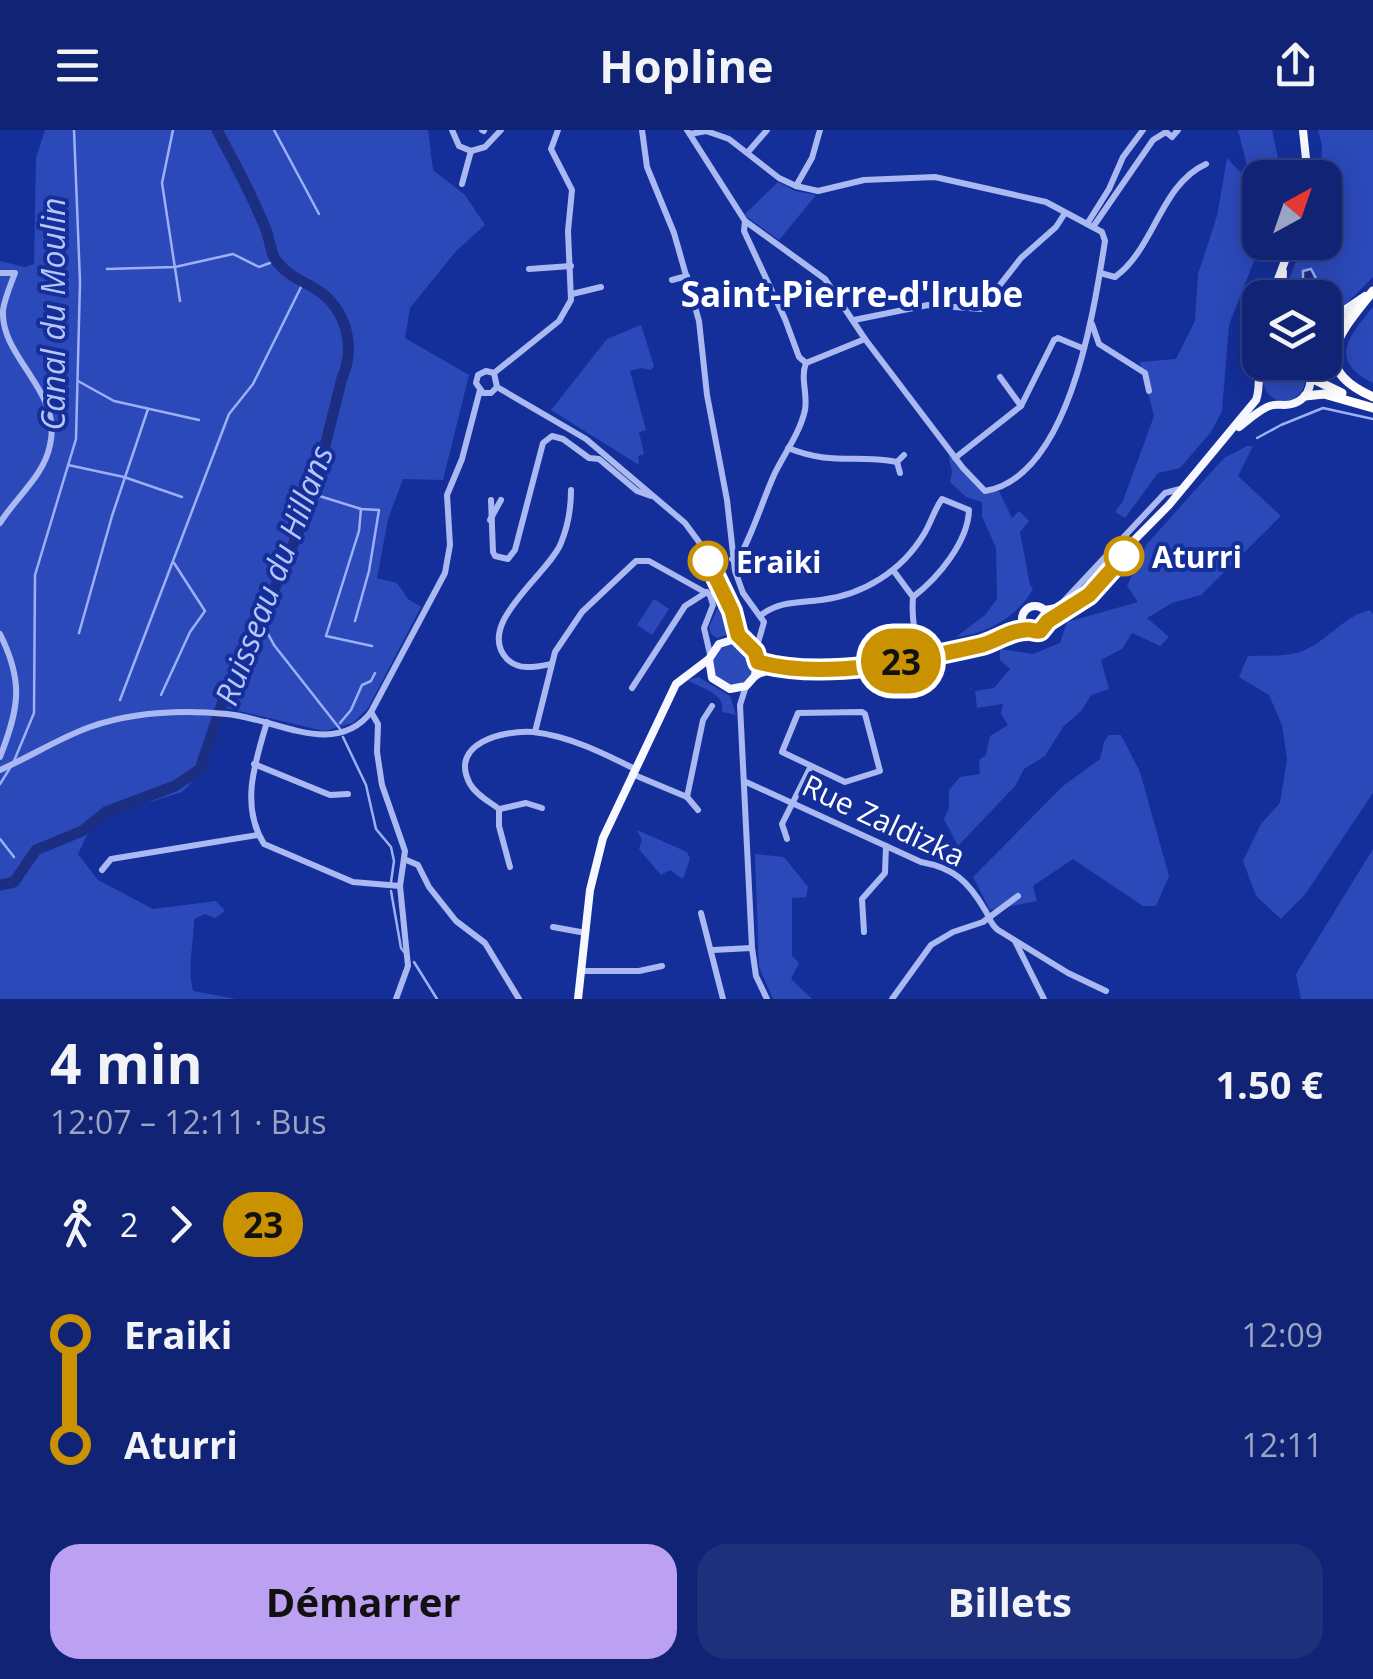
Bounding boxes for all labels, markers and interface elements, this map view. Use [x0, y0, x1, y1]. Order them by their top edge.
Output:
text: Hopline [599, 35, 774, 96]
icon: menu [50, 38, 105, 93]
icon: share [1268, 38, 1323, 93]
north arrow [1242, 160, 1342, 260]
map controls [1242, 160, 1342, 380]
water label: Canal du Moulin [31, 198, 74, 430]
district label: Saint-Pierre-d'Irube [681, 270, 1023, 317]
button: layers [1242, 280, 1342, 380]
water label: Ruisseau du Hillans [204, 439, 342, 711]
place label: Aturri [1152, 536, 1242, 577]
marker: Aturri [1105, 537, 1143, 575]
place label: Eraiki [736, 541, 821, 582]
marker: Eraiki [689, 542, 727, 580]
line badge: 23 [856, 628, 946, 694]
text: 23 [881, 638, 921, 685]
street label: Rue Zaldizka [796, 764, 972, 876]
text: 4 min [50, 1025, 203, 1100]
text: 1.50 € [1215, 1058, 1323, 1110]
text: 12:07 – 12:11 · Bus [50, 1100, 326, 1143]
icon: walk [50, 1197, 105, 1252]
icon: forward [153, 1197, 208, 1252]
text: 23 [243, 1201, 283, 1248]
text: 2 [120, 1203, 138, 1246]
text: Eraiki [124, 1308, 232, 1360]
text: 12:09 [1241, 1313, 1323, 1356]
text: Aturri [124, 1418, 238, 1470]
text: 12:11 [1241, 1423, 1323, 1466]
button: Démarrer [50, 1544, 677, 1659]
button: Billets [697, 1544, 1323, 1659]

